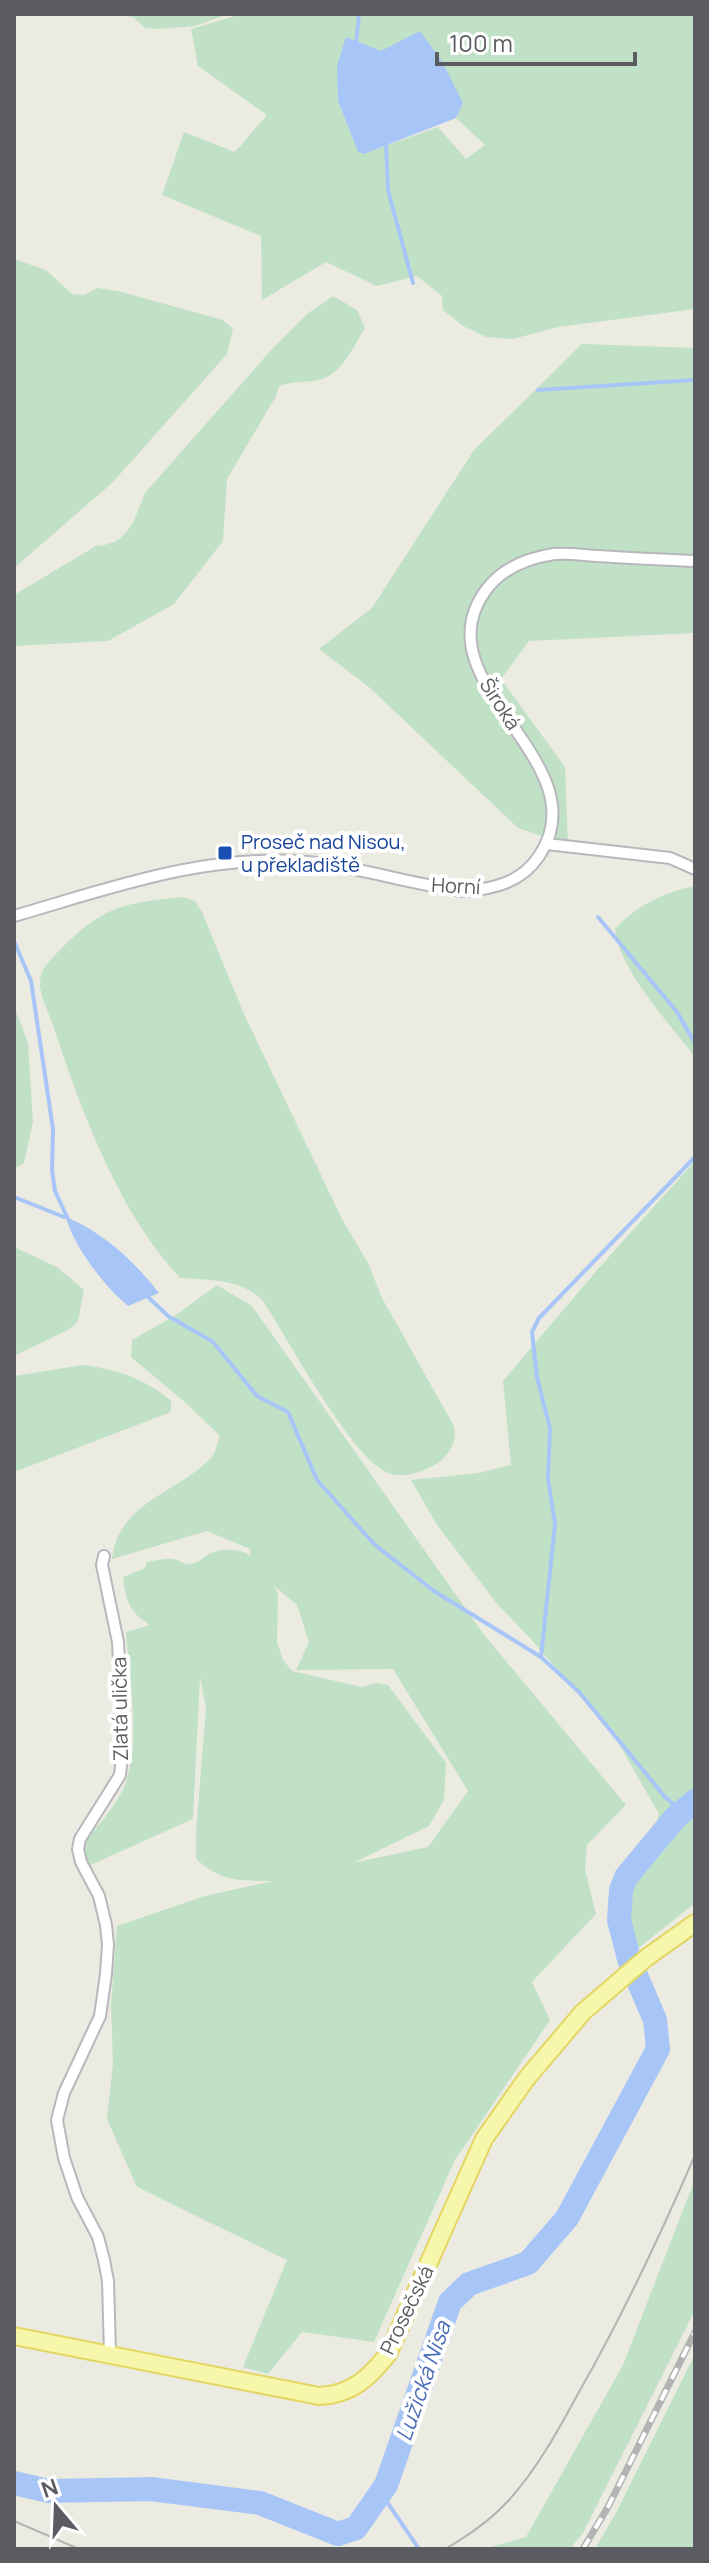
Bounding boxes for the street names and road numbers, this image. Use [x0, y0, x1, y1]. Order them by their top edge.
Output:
street label: Široká [474, 673, 527, 735]
street label: Horní [431, 871, 482, 900]
street label: Zlatá ulička [105, 1657, 134, 1761]
street label: Prosečská [373, 2261, 440, 2359]

